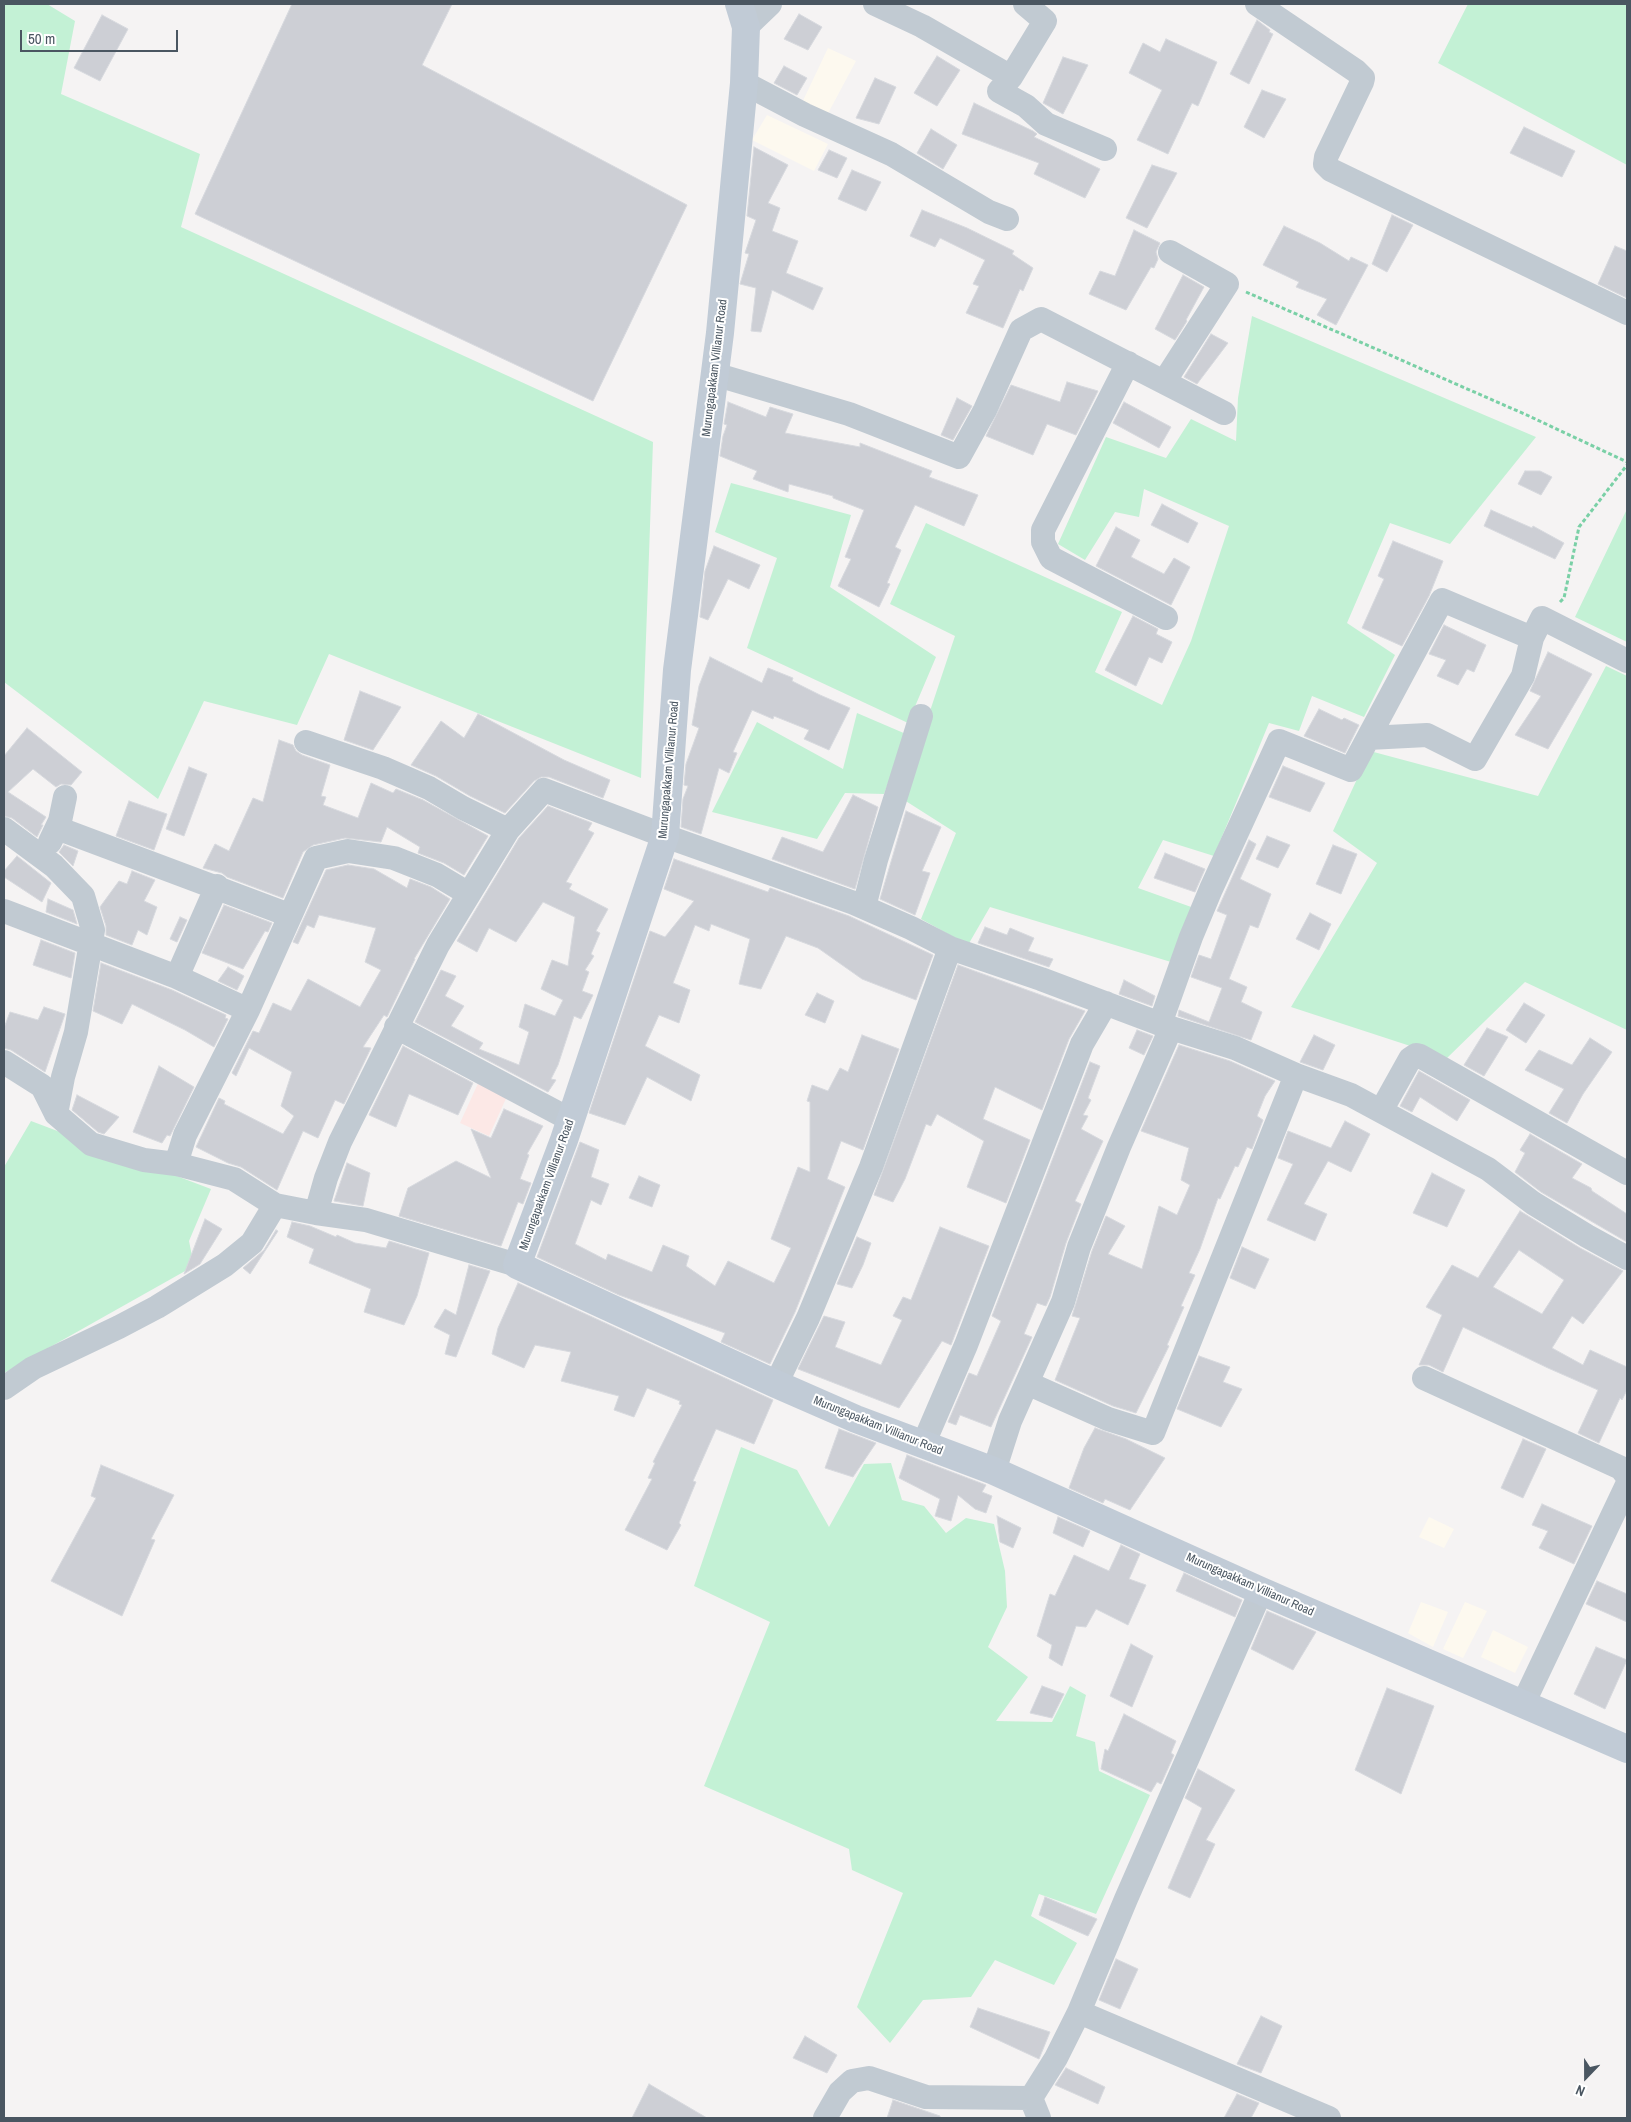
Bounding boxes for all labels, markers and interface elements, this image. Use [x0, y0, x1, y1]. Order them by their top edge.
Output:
scale bar [22, 20, 180, 52]
text: 50 m [28, 28, 55, 49]
street label: Murungapakkam Villianur Road [699, 299, 731, 437]
street label: Murungapakkam Villianur Road [656, 701, 682, 839]
street label: Murungapakkam Villianur Road [517, 1118, 577, 1252]
street label: Murungapakkam Villianur Road [811, 1393, 945, 1459]
street label: Murungapakkam Villianur Road [1184, 1550, 1316, 1620]
north arrow [1561, 2052, 1611, 2102]
text: N [1573, 2081, 1588, 2101]

